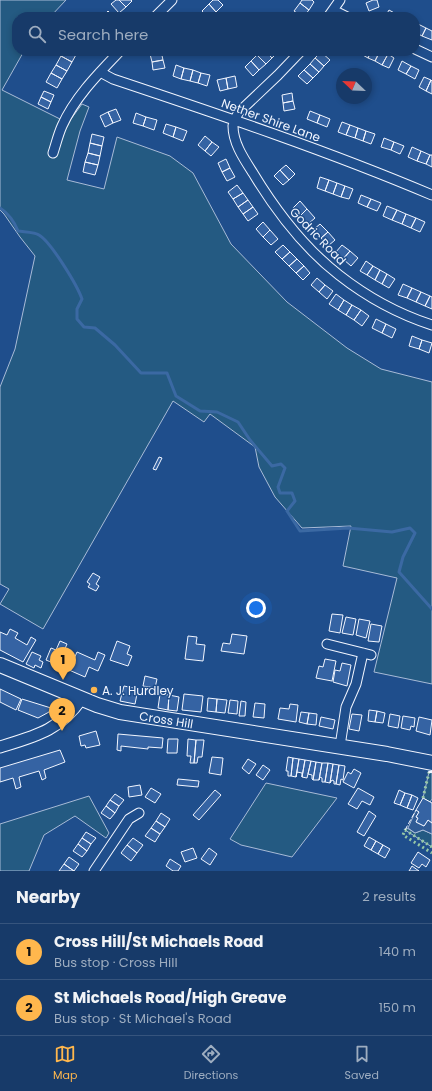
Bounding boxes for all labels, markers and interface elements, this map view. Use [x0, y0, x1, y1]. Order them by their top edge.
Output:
search box [12, 12, 420, 56]
icon: search [26, 23, 48, 45]
text: Search here [58, 24, 148, 45]
north arrow [336, 68, 372, 104]
street label: Nether Shire Lane [219, 94, 323, 146]
street label: Godric Road [286, 203, 350, 269]
your location [246, 598, 266, 618]
pin: 1 [50, 647, 76, 680]
place label: A. J. Hurdley [102, 682, 174, 699]
marker: A. J. Hurdley [89, 685, 99, 695]
pin: 2 [49, 698, 75, 731]
street label: Cross Hill [138, 707, 195, 732]
text: Nearby [16, 885, 80, 909]
text: 2 results [362, 887, 416, 906]
text: Cross Hill/St Michaels Road [54, 931, 263, 952]
text: 1 [27, 942, 31, 961]
text: 140 m [379, 942, 416, 961]
text: Bus stop · Cross Hill [54, 953, 178, 972]
text: St Michaels Road/High Greave [54, 987, 287, 1008]
text: 2 [25, 998, 33, 1017]
text: 150 m [379, 998, 416, 1017]
text: Bus stop · St Michael's Road [54, 1009, 231, 1028]
tab: Map [53, 1043, 77, 1084]
tab: Directions [184, 1043, 238, 1084]
tab: Saved [345, 1043, 379, 1084]

